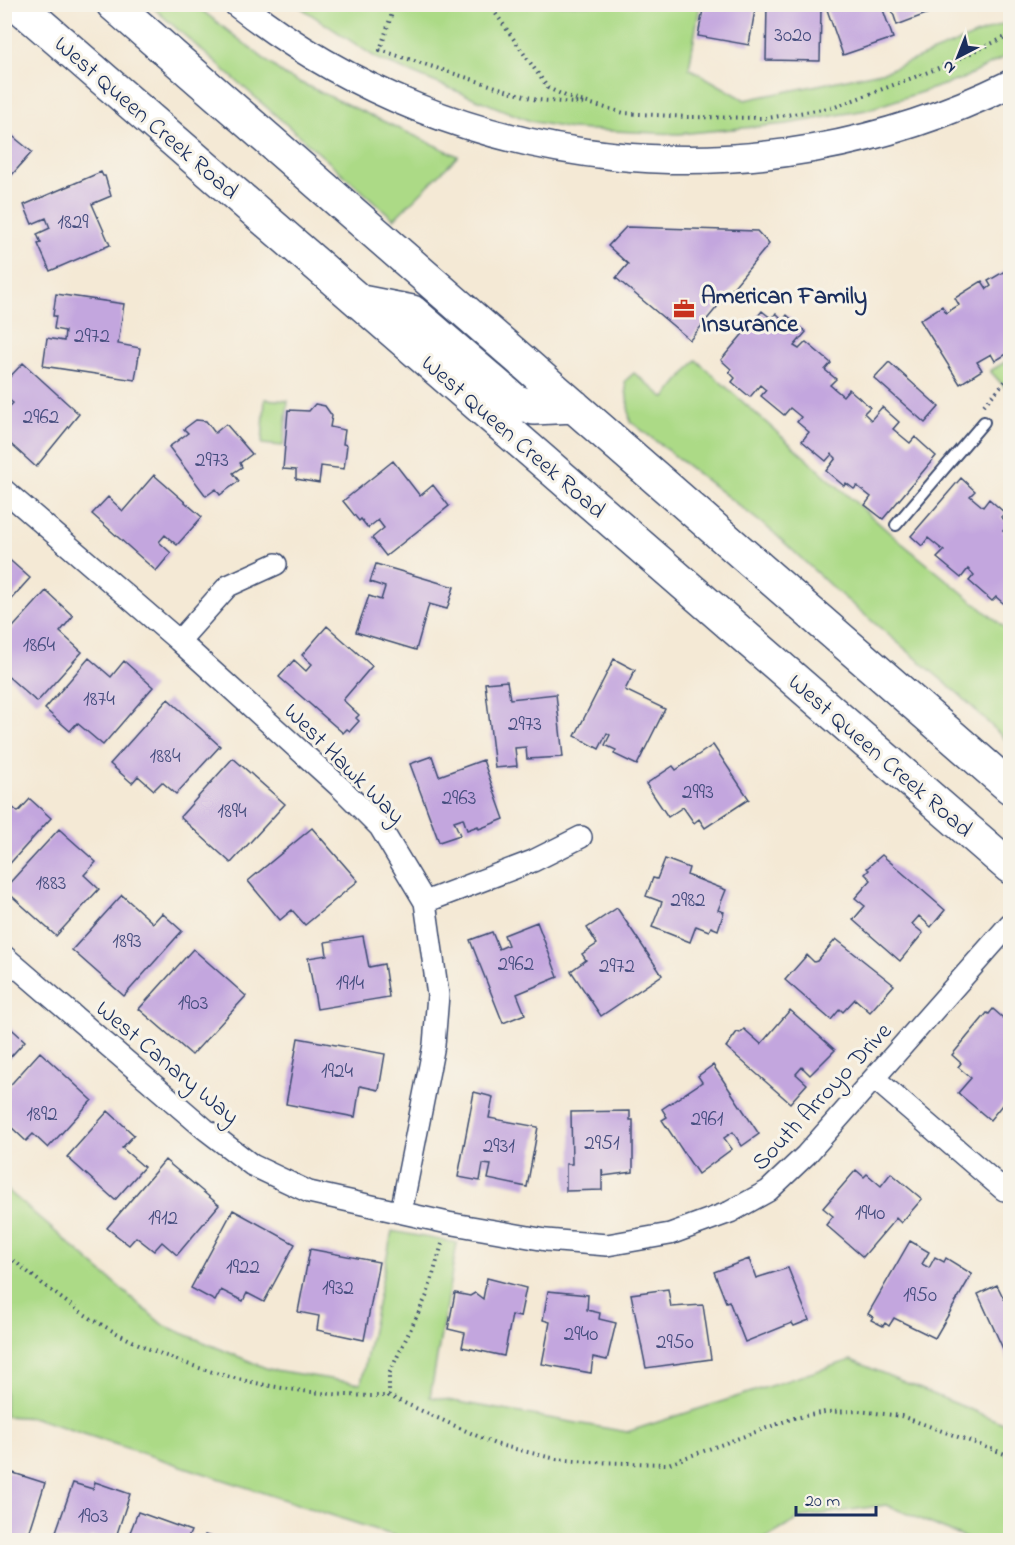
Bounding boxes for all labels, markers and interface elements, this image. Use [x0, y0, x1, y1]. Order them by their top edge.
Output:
house number: 3020 [774, 21, 812, 51]
north arrow [928, 27, 988, 87]
street label: West Queen Creek Road [45, 29, 246, 209]
text: N [937, 54, 961, 79]
house number: 1829 [57, 208, 89, 238]
place label: American Family Insurance [701, 280, 867, 343]
office icon: American Family Insurance [672, 297, 696, 321]
house number: 2972 [74, 322, 110, 352]
street label: West Queen Creek Road [412, 348, 613, 528]
house number: 2962 [23, 403, 59, 433]
house number: 2973 [195, 446, 229, 476]
house number: 1864 [23, 631, 56, 661]
street label: West Queen Creek Road [779, 667, 980, 847]
house number: 1874 [83, 685, 115, 715]
street label: West Hawk Way [274, 696, 412, 834]
house number: 2973 [508, 710, 542, 740]
house number: 1884 [149, 742, 181, 772]
house number: 2993 [682, 778, 714, 808]
house number: 2963 [442, 784, 476, 814]
house number: 1894 [217, 797, 247, 827]
house number: 1883 [35, 869, 67, 899]
house number: 2982 [670, 886, 706, 916]
house number: 1893 [112, 927, 142, 957]
house number: 2962 [498, 950, 534, 980]
house number: 2972 [599, 952, 635, 982]
house number: 1914 [336, 969, 365, 999]
house number: 1903 [178, 989, 208, 1019]
street label: West Canary Way [86, 993, 246, 1135]
street label: South Arroyo Drive [745, 1015, 902, 1180]
house number: 1924 [321, 1057, 353, 1087]
house number: 1892 [26, 1100, 58, 1130]
house number: 2961 [691, 1105, 724, 1135]
house number: 2951 [584, 1129, 620, 1159]
house number: 2931 [483, 1132, 515, 1162]
house number: 1940 [855, 1199, 885, 1229]
house number: 1912 [148, 1204, 178, 1234]
house number: 1922 [226, 1253, 260, 1283]
house number: 1932 [322, 1274, 354, 1304]
house number: 1950 [903, 1281, 937, 1311]
house number: 2940 [564, 1320, 598, 1350]
house number: 2950 [656, 1328, 694, 1358]
scale bar [796, 1479, 876, 1517]
text: 20 m [805, 1489, 840, 1515]
house number: 1903 [78, 1502, 108, 1532]

